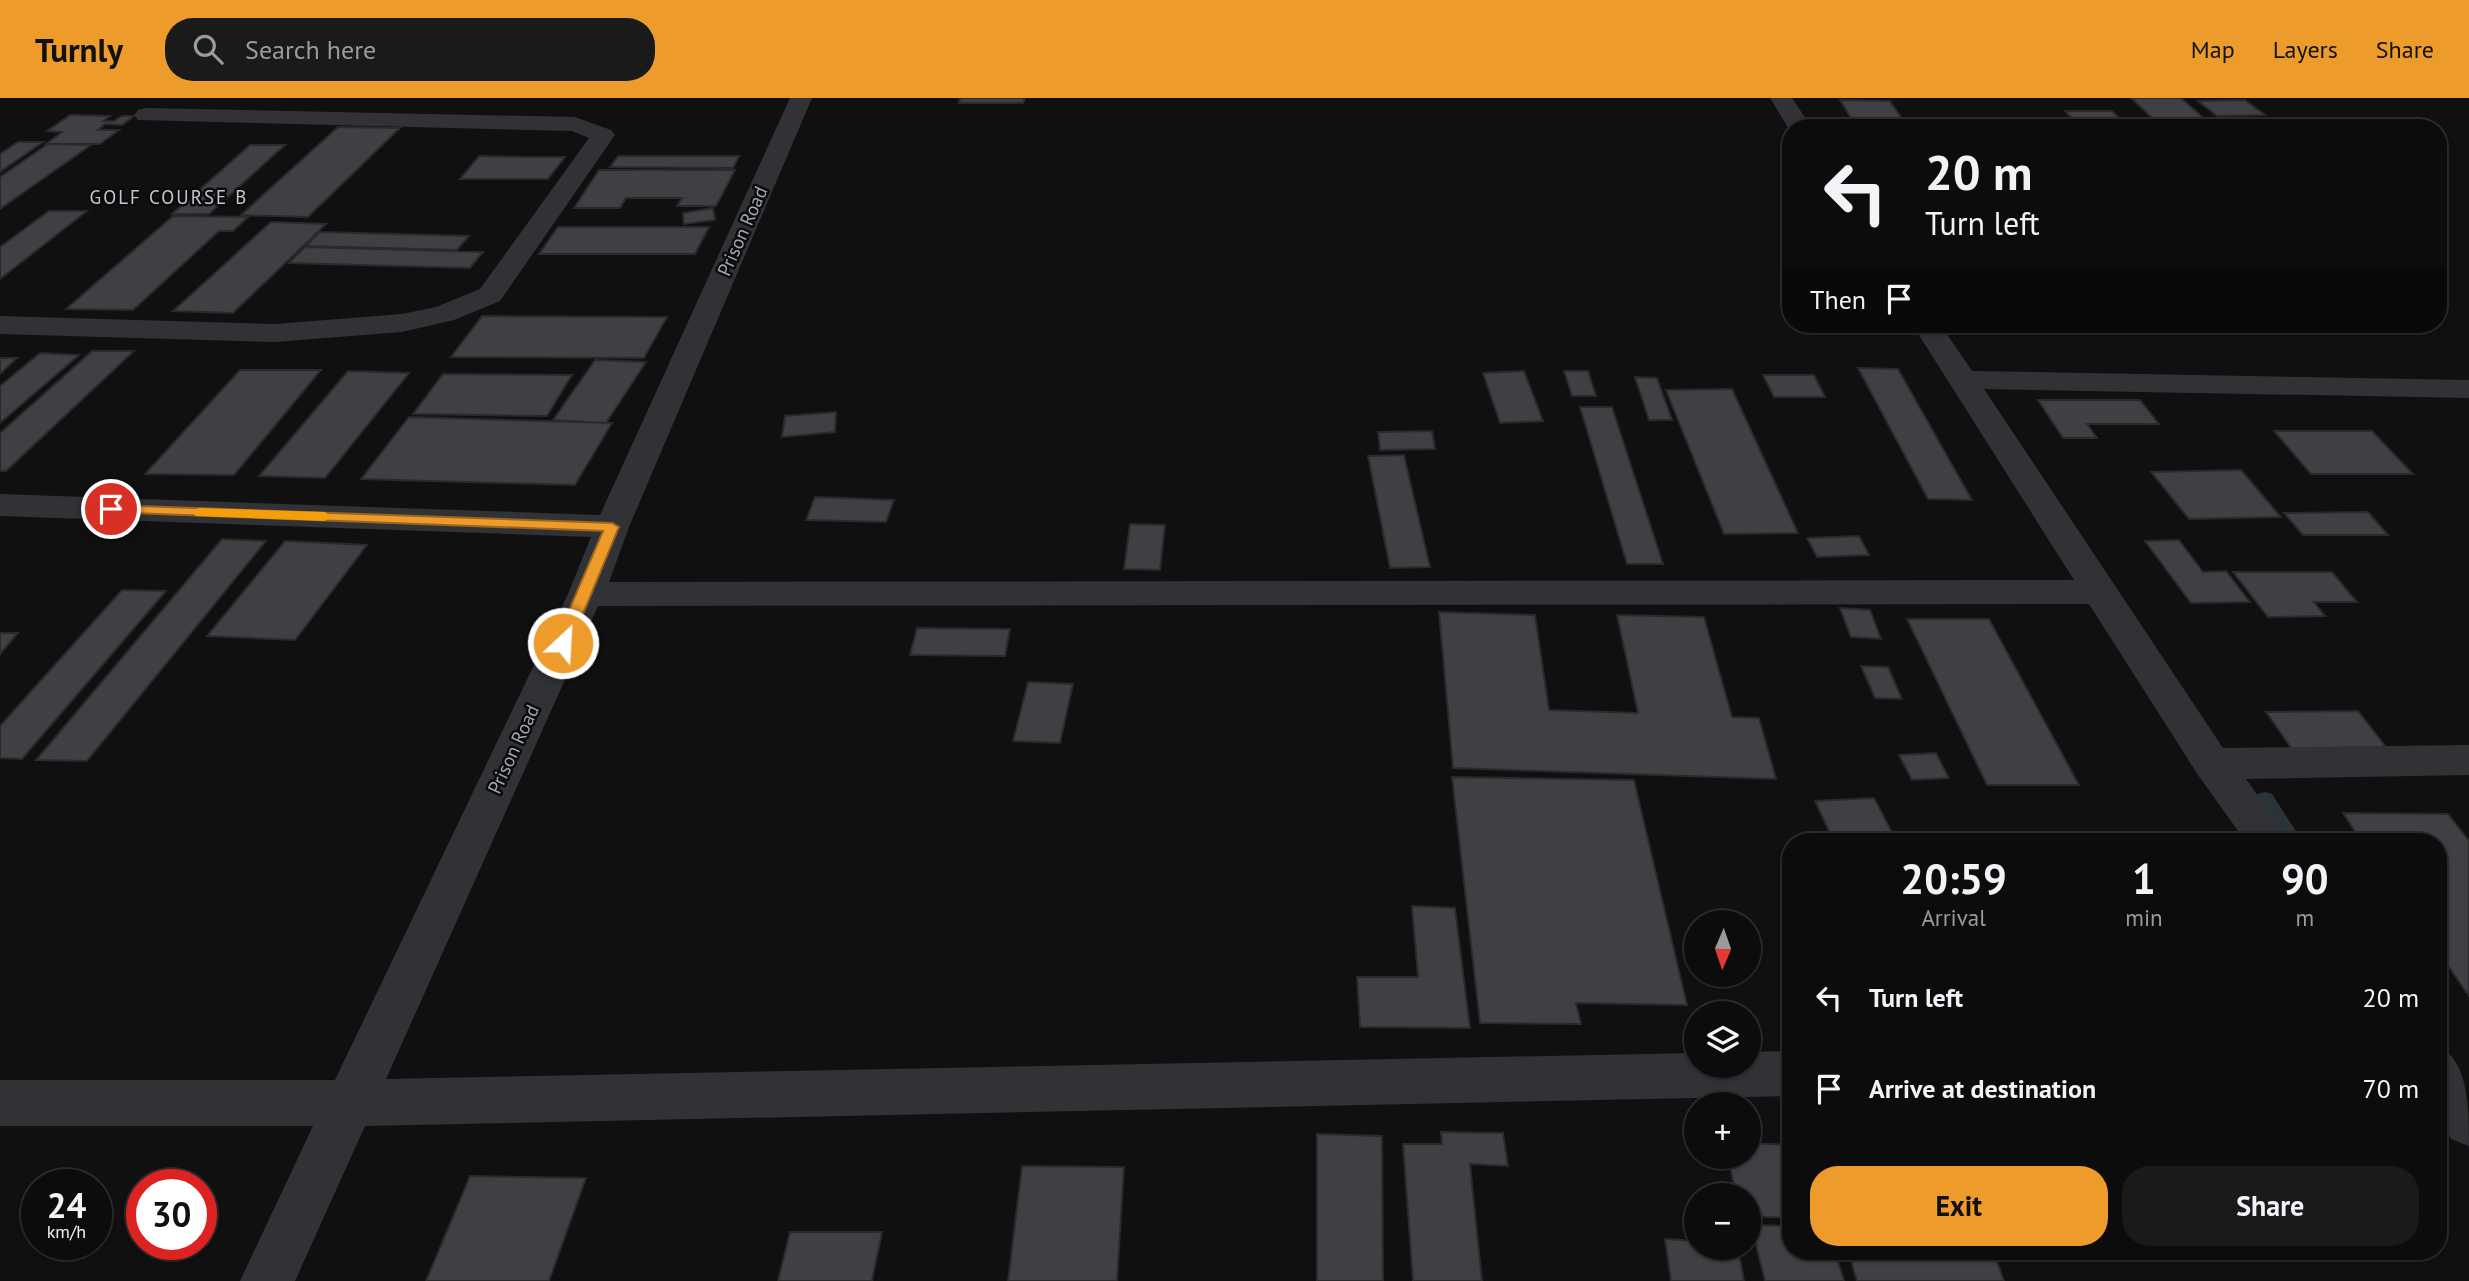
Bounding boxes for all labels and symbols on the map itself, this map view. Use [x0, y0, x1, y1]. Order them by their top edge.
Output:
street label: Prison Road [712, 183, 772, 279]
district label: GOLF COURSE B [90, 185, 248, 209]
pin [81, 479, 141, 539]
position arrow [526, 606, 600, 680]
street label: Prison Road [482, 701, 544, 797]
north arrow [1684, 910, 1760, 987]
speed limit sign: 30 [126, 1169, 217, 1260]

